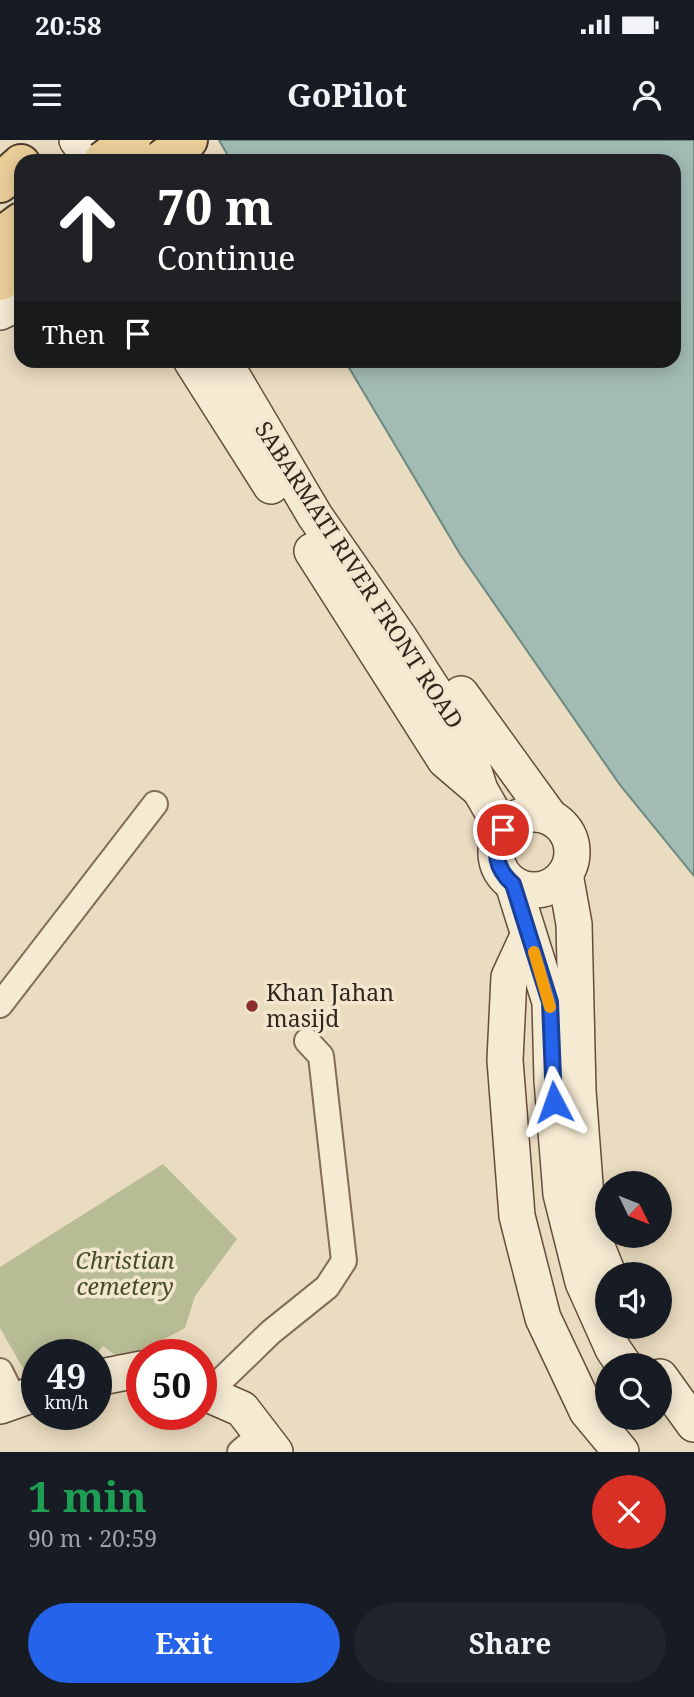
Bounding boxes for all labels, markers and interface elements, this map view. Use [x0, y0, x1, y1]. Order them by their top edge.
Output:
text: 20:58 [35, 7, 102, 43]
text: GoPilot [287, 73, 407, 116]
icon: menu [28, 76, 66, 114]
icon: person [628, 76, 666, 114]
text: 70 m [157, 173, 273, 239]
icon: ahead [42, 182, 133, 273]
text: Continue [157, 236, 295, 279]
icon: arrive [119, 315, 157, 353]
text: Then [42, 316, 105, 352]
street label: SABARMATI RIVER FRONT ROAD [248, 415, 471, 734]
pin [473, 800, 533, 860]
icon: arrive [484, 811, 522, 849]
place label: Khan Jahan masijd [266, 976, 394, 1034]
marker: Khan Jahan masijd [244, 998, 260, 1014]
position arrow [517, 1065, 591, 1139]
north arrow [595, 1171, 672, 1248]
map controls [595, 1171, 672, 1430]
park label: Christian cemetery [75, 1244, 175, 1302]
button: sound [595, 1262, 672, 1339]
speed limit sign: 50 [126, 1339, 217, 1430]
text: 49 [47, 1352, 86, 1399]
button: search [595, 1353, 672, 1430]
text: km/h [44, 1390, 89, 1414]
text: 1 min [28, 1467, 147, 1524]
button: close [592, 1475, 666, 1549]
text: 90 m · 20:59 [28, 1522, 157, 1554]
button: Exit [28, 1603, 340, 1683]
button: Share [354, 1603, 666, 1683]

